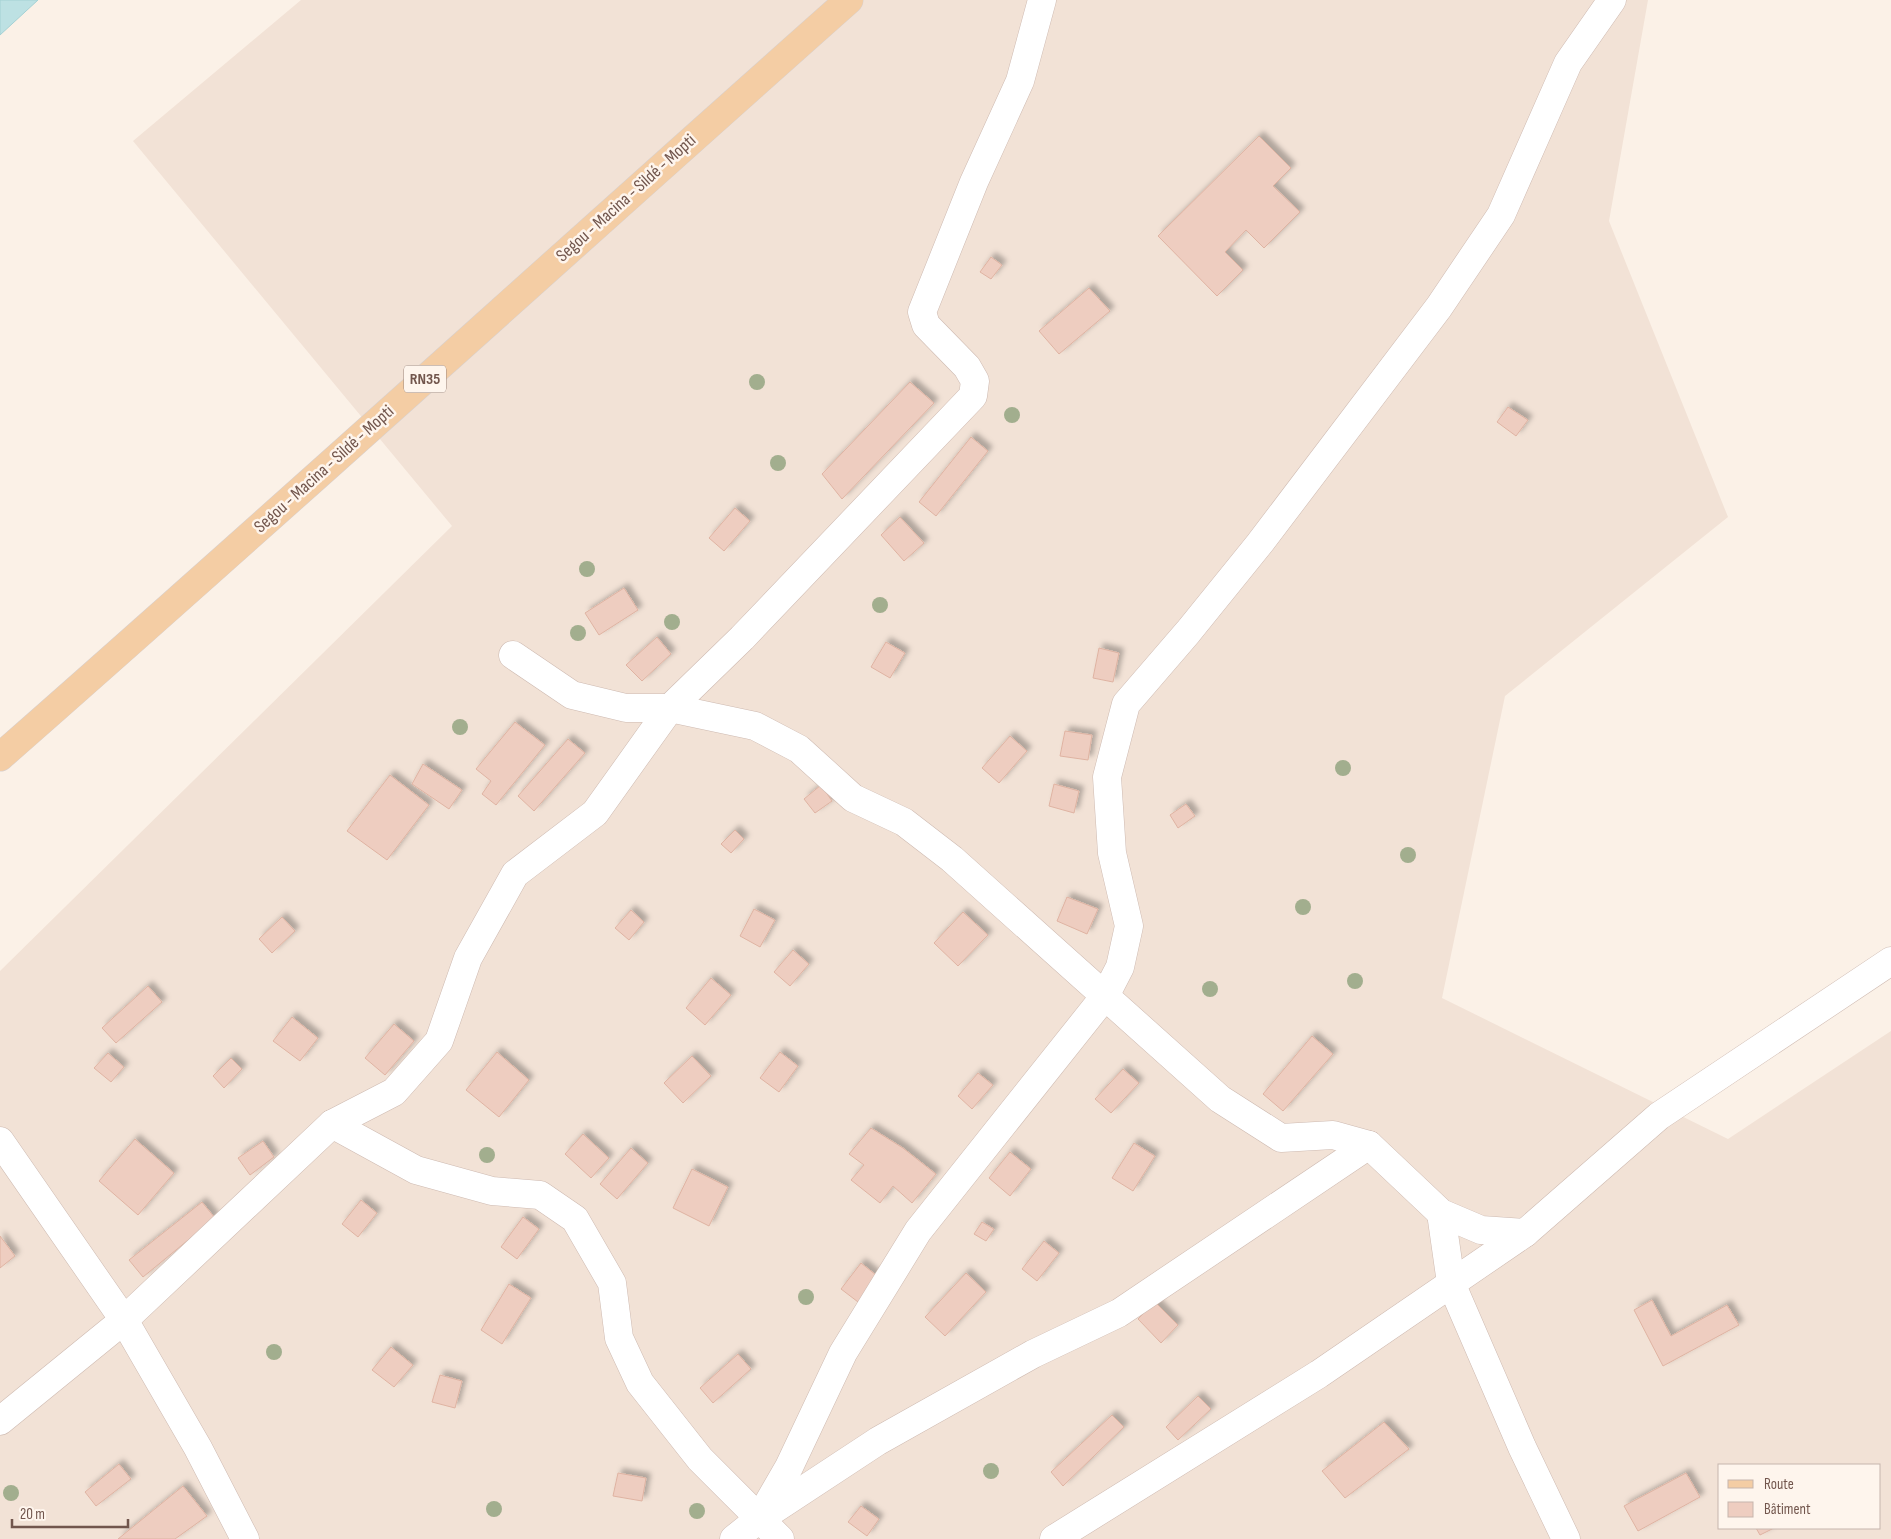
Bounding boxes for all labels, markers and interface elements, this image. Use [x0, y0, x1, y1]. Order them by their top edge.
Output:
street label: Segou - Macina - Sildé - Mopti [552, 130, 700, 266]
road number: RN35 [404, 366, 446, 392]
street label: Segou - Macina - Sildé - Mopti [250, 401, 398, 537]
legend [1718, 1464, 1881, 1529]
text: Route [1764, 1475, 1794, 1494]
scale bar [12, 1496, 129, 1528]
text: Bâtiment [1764, 1500, 1811, 1519]
text: 20 m [20, 1505, 45, 1524]

